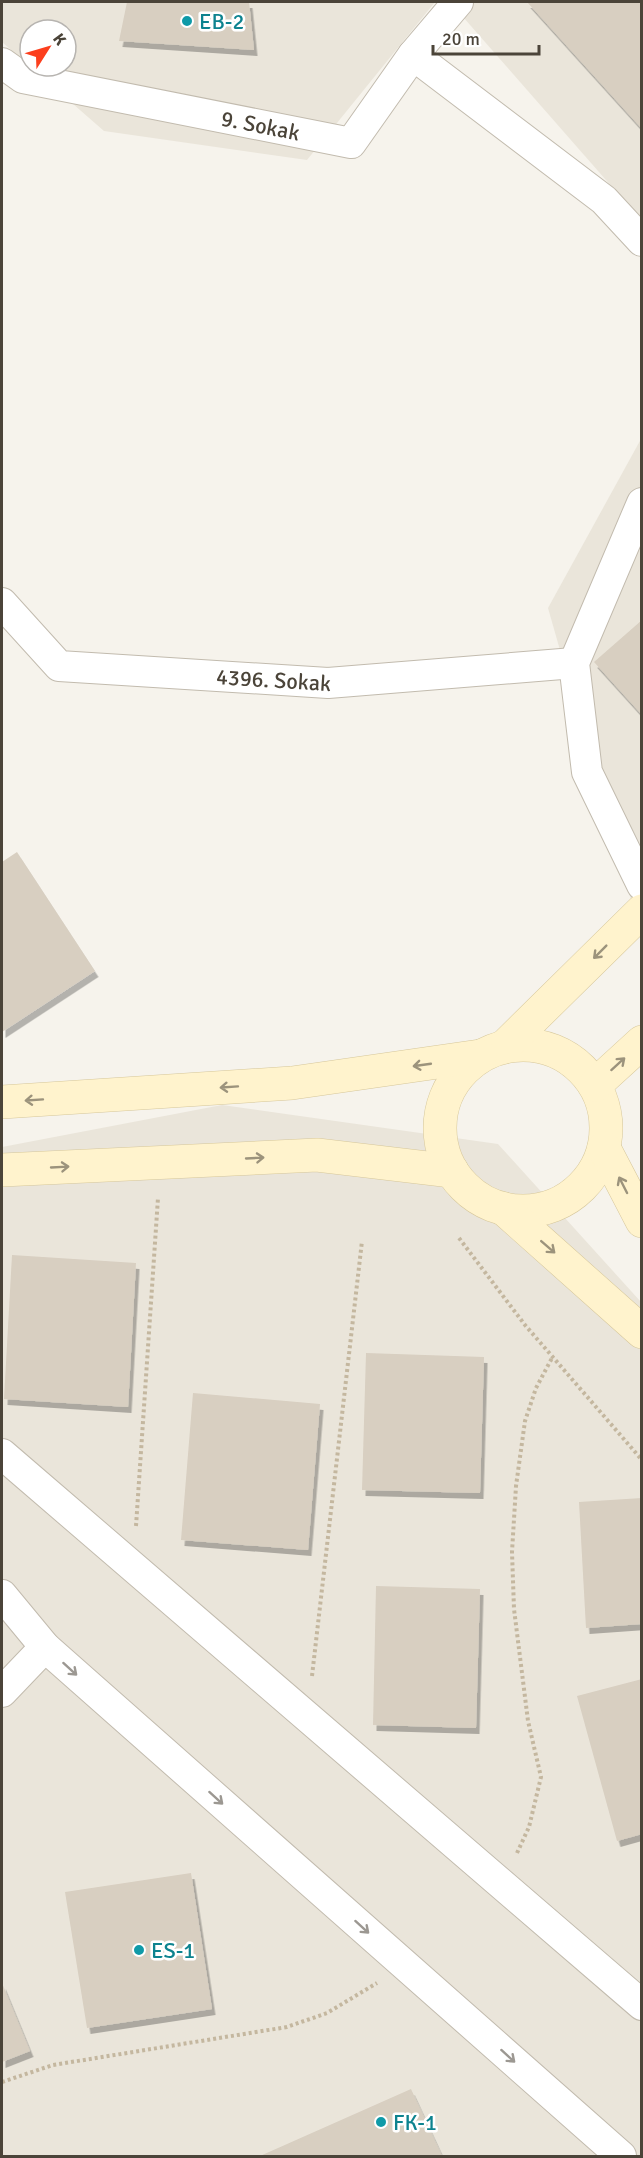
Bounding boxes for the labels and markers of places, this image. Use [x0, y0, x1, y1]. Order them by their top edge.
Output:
place label: EB-2 [199, 8, 244, 35]
marker: EB-2 [180, 14, 194, 28]
place label: ES-1 [151, 1937, 195, 1964]
marker: ES-1 [132, 1943, 146, 1957]
place label: FK-1 [393, 2109, 437, 2136]
marker: FK-1 [374, 2115, 388, 2129]

